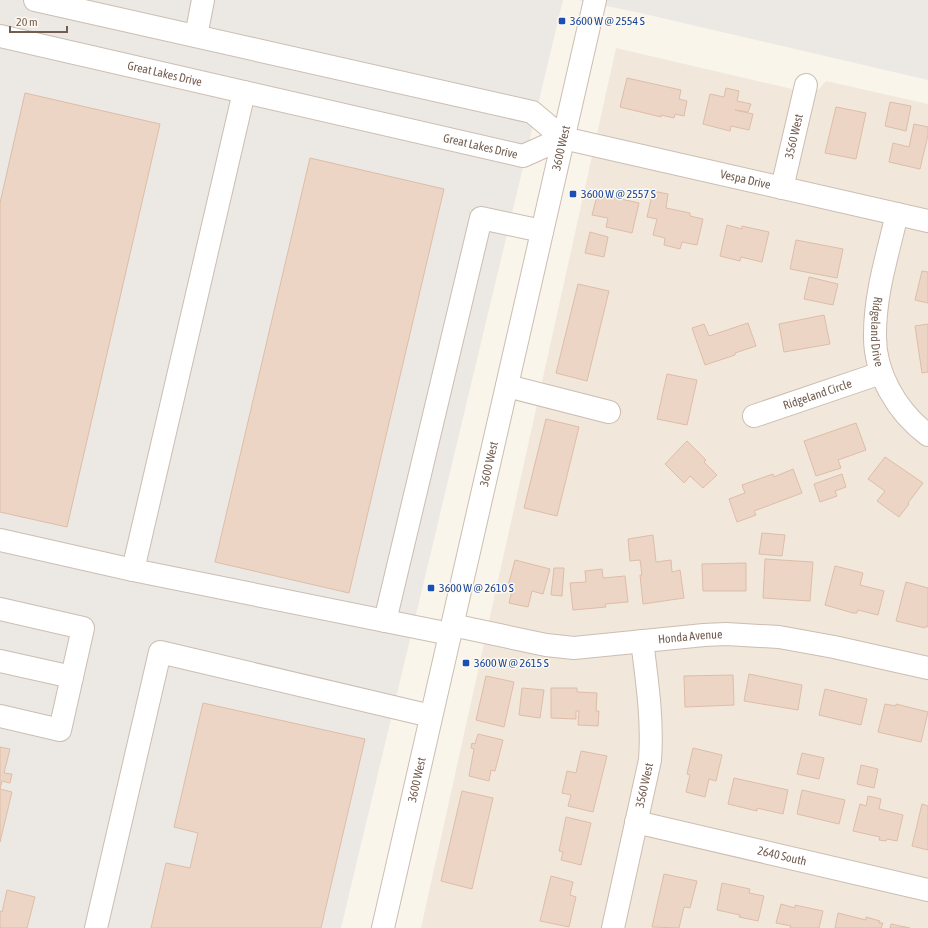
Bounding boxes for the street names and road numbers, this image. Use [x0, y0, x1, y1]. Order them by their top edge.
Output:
street label: Great Lakes Drive [126, 58, 203, 89]
street label: 3560 West [782, 112, 806, 160]
street label: 3600 West [549, 124, 573, 172]
street label: Great Lakes Drive [442, 131, 519, 162]
street label: Vespa Drive [719, 167, 772, 192]
street label: Ridgeland Drive [868, 296, 886, 368]
street label: Ridgeland Circle [781, 376, 854, 413]
street label: 3600 West [477, 440, 501, 488]
street label: Honda Avenue [657, 627, 723, 647]
street label: 3600 West [405, 755, 429, 804]
street label: 3560 West [633, 761, 656, 809]
street label: 2640 South [756, 844, 808, 869]

